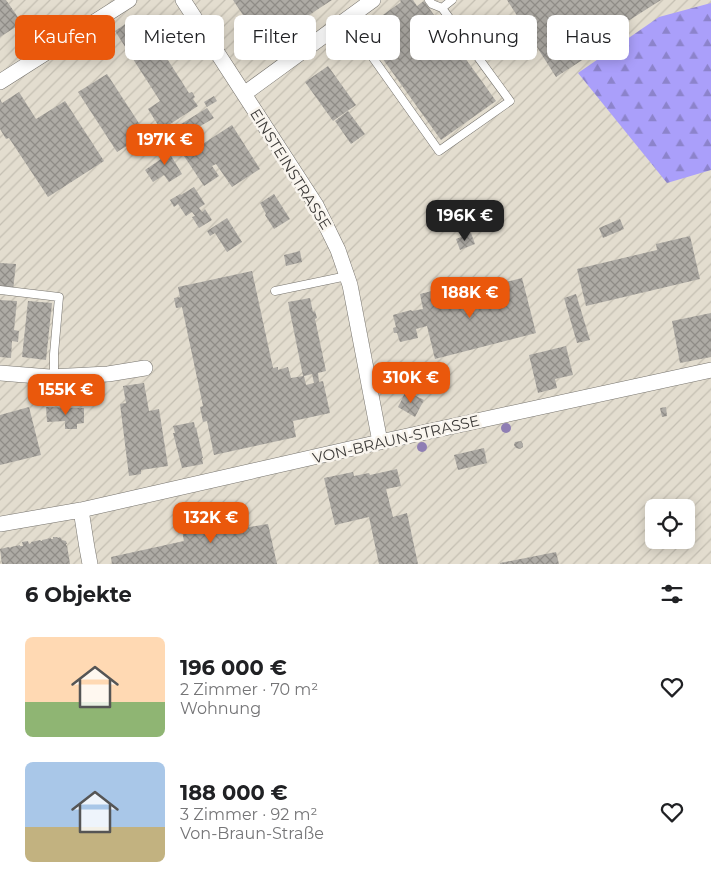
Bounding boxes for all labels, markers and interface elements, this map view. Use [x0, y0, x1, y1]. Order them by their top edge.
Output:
chip: Kaufen [15, 15, 115, 60]
chip: Mieten [125, 15, 224, 60]
chip: Filter [234, 15, 316, 60]
chip: Neu [326, 15, 400, 60]
chip: Wohnung [410, 15, 537, 60]
chip: Haus [547, 15, 629, 60]
street label: EINSTEINSTRASSE [246, 105, 336, 233]
pin: 197K € [124, 124, 206, 166]
text: 197K € [137, 130, 193, 149]
pin: 196K € [424, 200, 506, 242]
text: 196K € [437, 206, 493, 225]
pin: 188K € [429, 276, 511, 319]
text: 188K € [442, 283, 498, 302]
pin: 310K € [370, 362, 452, 404]
text: 310K € [383, 368, 439, 387]
pin: 155K € [25, 374, 107, 416]
text: 155K € [39, 380, 93, 399]
street label: VON-BRAUN-STRASSE [311, 411, 481, 467]
map controls [645, 499, 695, 549]
button: locate [645, 499, 695, 549]
pin: 132K € [170, 502, 252, 544]
text: 132K € [184, 508, 238, 527]
icon: filters [658, 580, 686, 608]
text: 6 Objekte [25, 582, 132, 607]
text: 196 000 € [180, 655, 287, 680]
icon: home [65, 657, 125, 717]
icon: heart [658, 673, 686, 701]
text: 2 Zimmer · 70 m² [180, 680, 318, 699]
text: Wohnung [180, 699, 261, 718]
text: 188 000 € [180, 780, 288, 805]
icon: home [65, 782, 125, 842]
icon: heart [658, 798, 686, 826]
text: 3 Zimmer · 92 m² [180, 805, 317, 824]
text: Von-Braun-Straße [180, 824, 324, 843]

